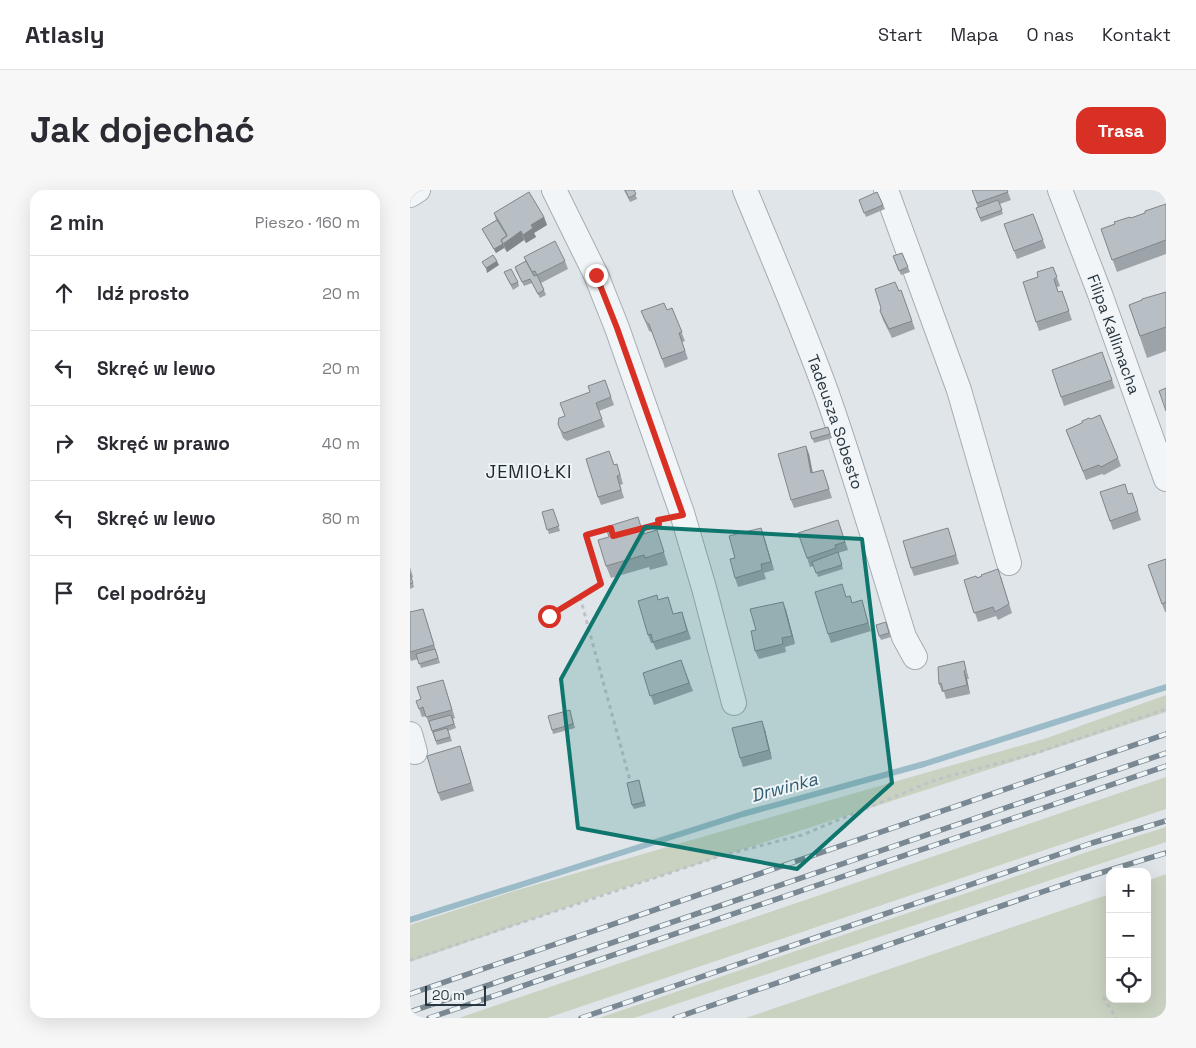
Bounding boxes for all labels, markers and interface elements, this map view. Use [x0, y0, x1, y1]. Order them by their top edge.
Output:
text: Atlasly [25, 19, 104, 50]
text: Start [878, 23, 923, 46]
text: Mapa [951, 23, 998, 46]
text: O nas [1026, 23, 1074, 46]
text: Kontakt [1102, 23, 1171, 46]
button: Trasa [1076, 107, 1166, 154]
text: Jak dojechać [30, 108, 255, 152]
text: 2 min [50, 209, 104, 236]
text: Pieszo · 160 m [255, 212, 360, 233]
route end [585, 264, 608, 287]
street label: Filipa Kallimacha [1083, 271, 1145, 397]
icon: ahead [50, 279, 78, 307]
text: Idź prosto [97, 281, 189, 306]
text: 20 m [322, 283, 360, 304]
street label: Tadeusza Sobesto [803, 351, 868, 492]
icon: left [50, 354, 78, 382]
text: Skręć w lewo [97, 356, 216, 381]
text: 20 m [322, 358, 360, 379]
icon: right [50, 429, 78, 457]
text: Skręć w prawo [97, 431, 230, 456]
text: 40 m [322, 433, 360, 454]
district label: JEMIOŁKI [485, 460, 573, 483]
icon: left [50, 504, 78, 532]
text: Skręć w lewo [97, 506, 216, 531]
text: 80 m [322, 508, 360, 529]
icon: arrive [50, 579, 78, 607]
text: Cel podróży [97, 581, 206, 606]
route start [538, 605, 561, 628]
water label: Drwinka [748, 767, 821, 807]
map controls [1106, 868, 1151, 1003]
button: + [1106, 868, 1151, 913]
button: − [1106, 913, 1151, 958]
button: locate [1106, 958, 1151, 1003]
scale bar [425, 983, 486, 1006]
text: 20 m [432, 986, 465, 1004]

